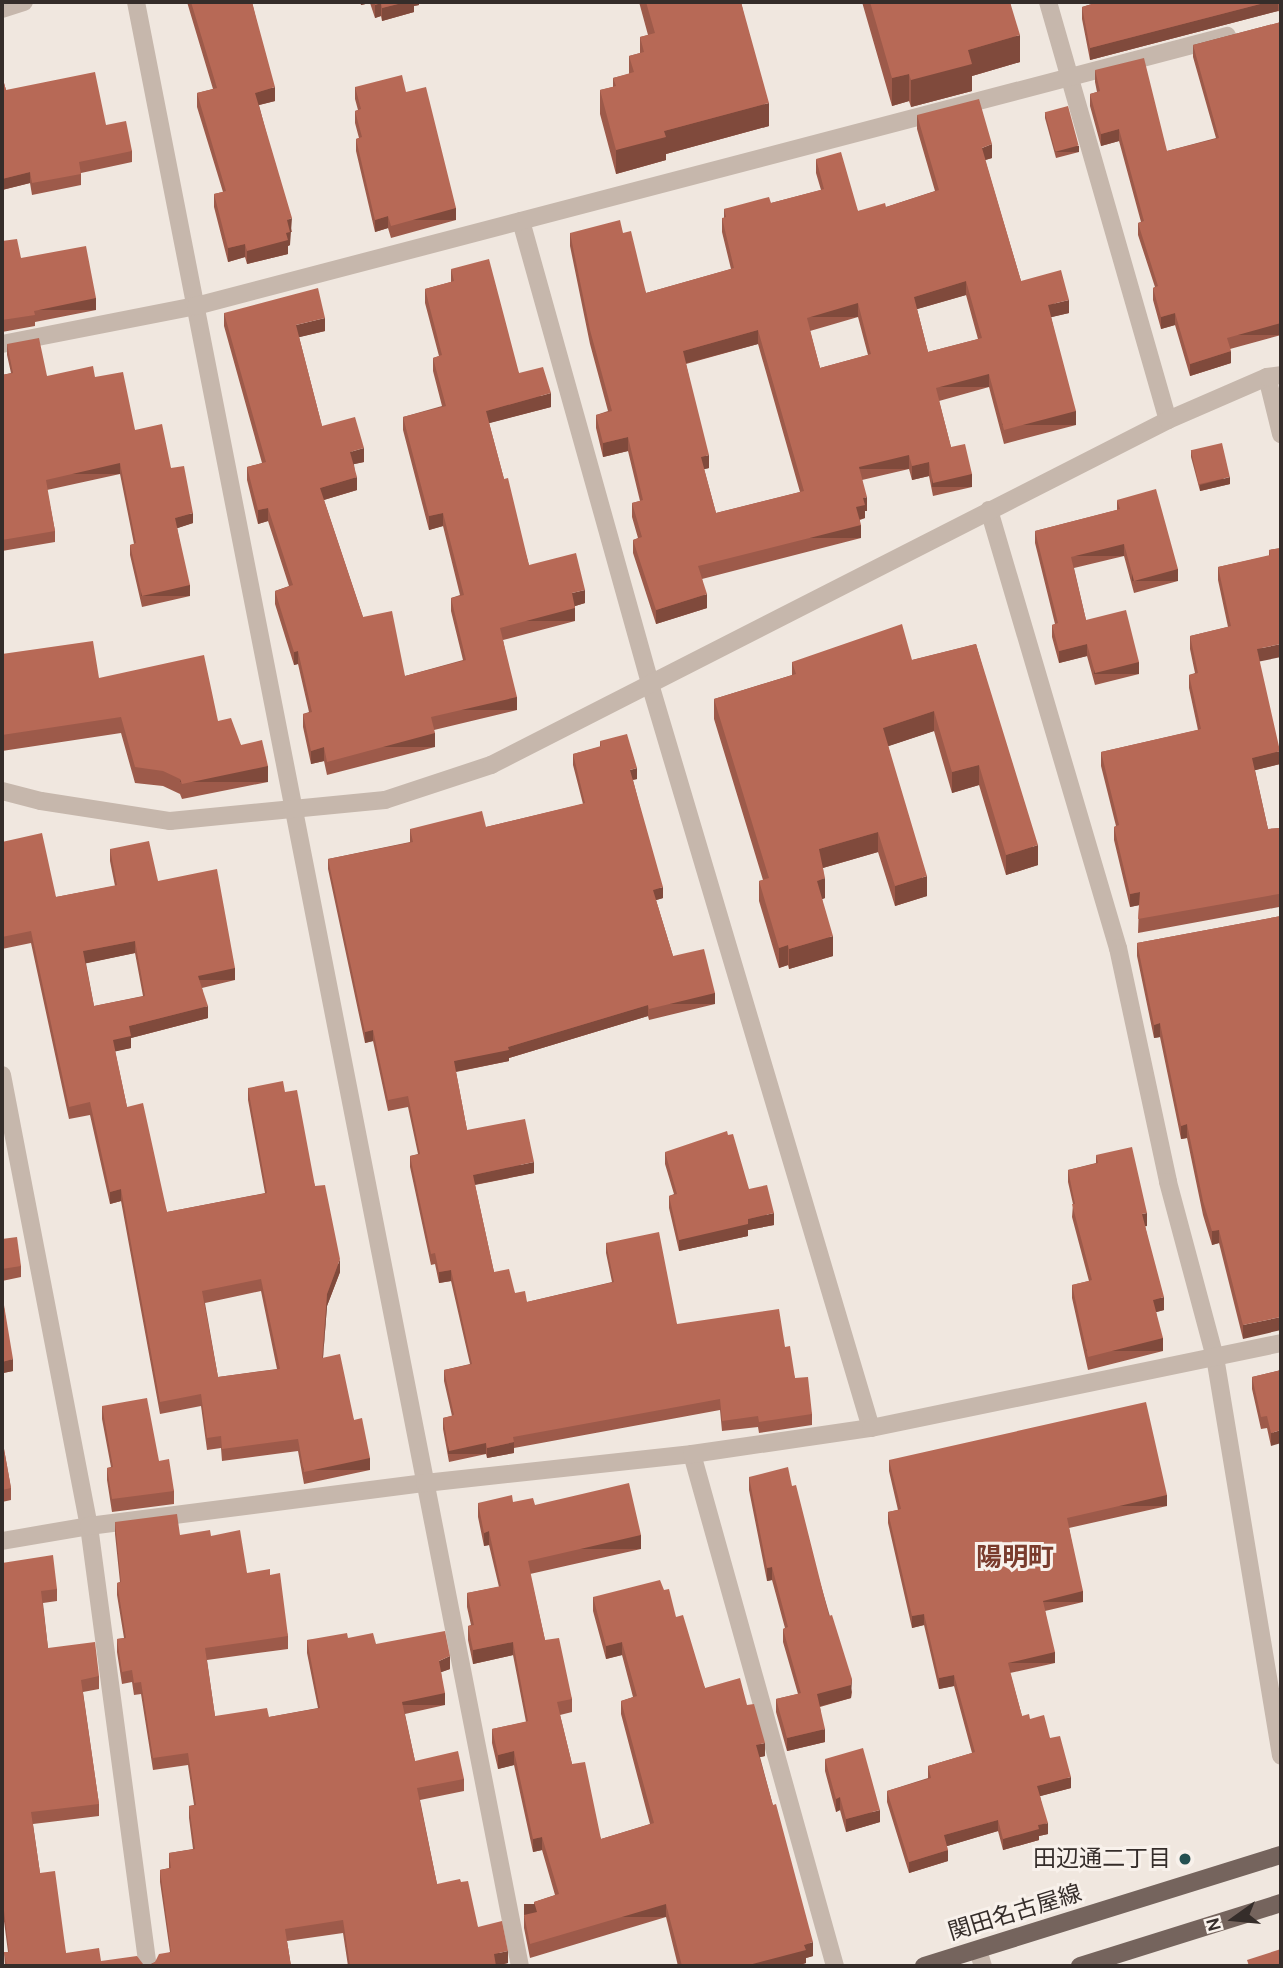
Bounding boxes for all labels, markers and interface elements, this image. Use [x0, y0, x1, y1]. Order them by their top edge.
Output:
district label: 陽明町 [976, 1542, 1054, 1574]
place label: 田辺通二丁目 [1033, 1845, 1171, 1873]
marker: 田辺通二丁目 [1177, 1851, 1193, 1867]
street label: 関田名古屋線 [945, 1880, 1085, 1946]
north arrow [1199, 1884, 1269, 1954]
text: N [1201, 1915, 1226, 1934]

